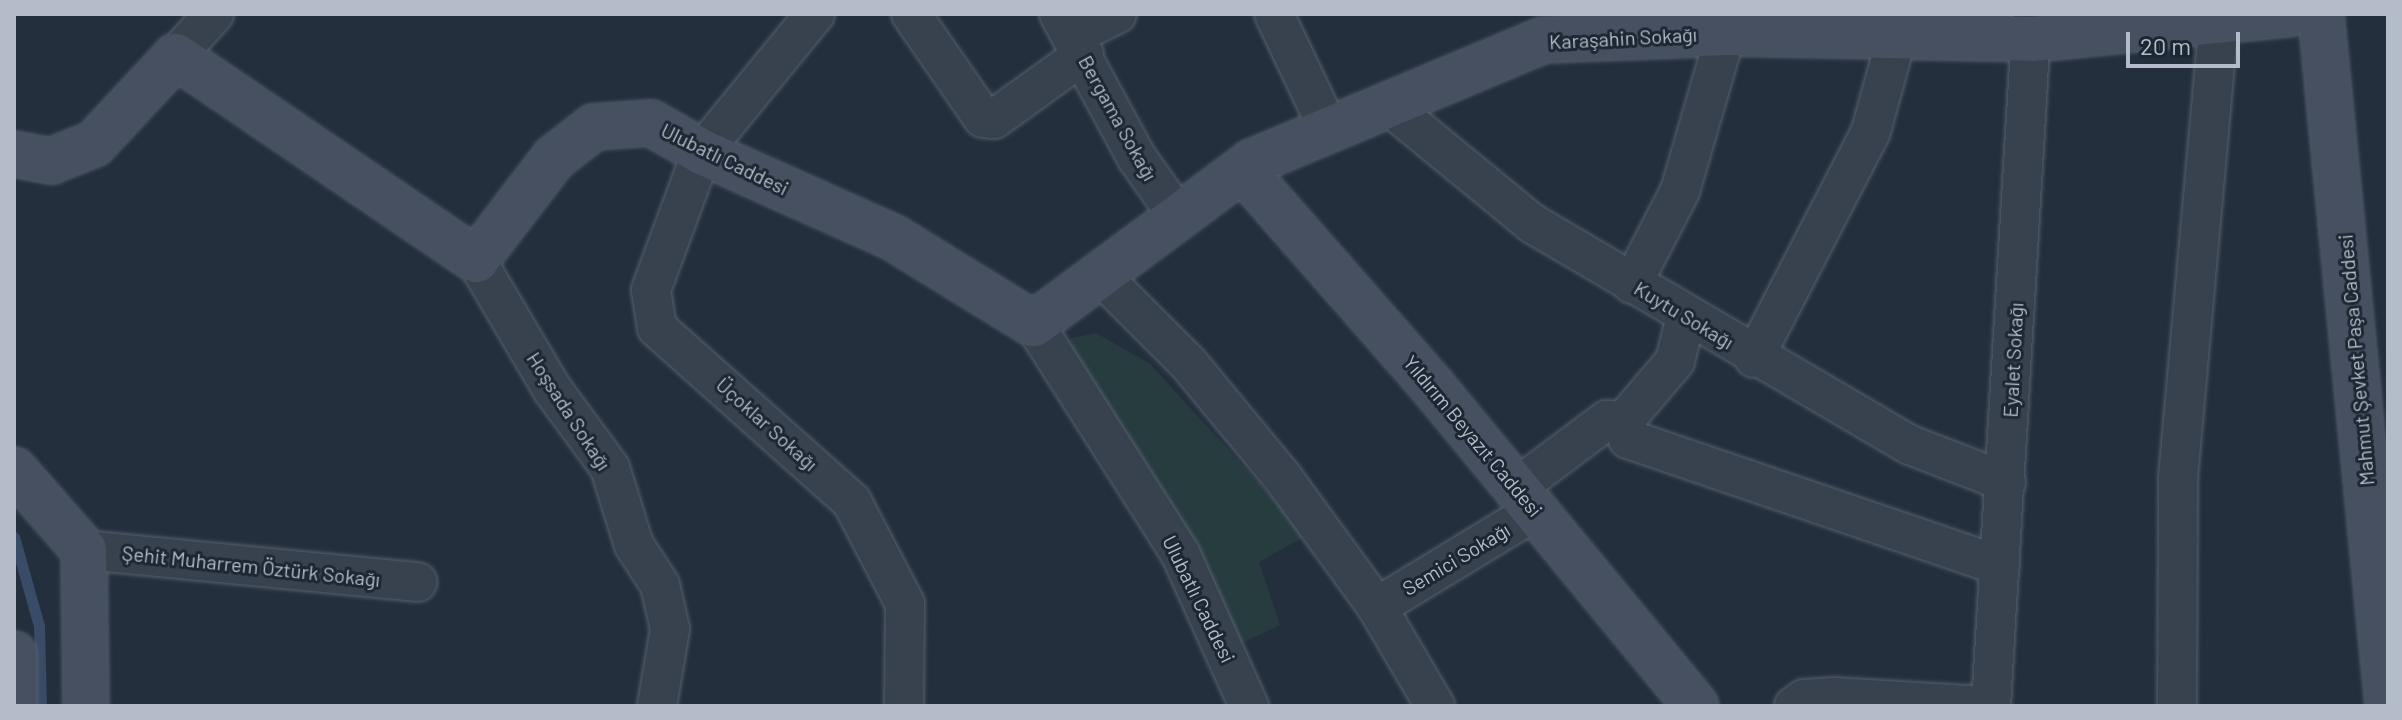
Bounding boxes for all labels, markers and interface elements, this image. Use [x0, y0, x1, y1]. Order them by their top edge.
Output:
scale bar [2130, 16, 2244, 66]
street label: Karaşahin Sokağı [1548, 22, 1698, 54]
text: 20 m [2140, 31, 2191, 60]
street label: Bergama Sokağı [1074, 51, 1162, 185]
street label: Ulubatlı Caddesi [657, 118, 793, 200]
street label: Mahmut Şevket Paşa Caddesi [2333, 233, 2379, 487]
street label: Kuytu Sokağı [1630, 276, 1738, 354]
street label: Eyalet Sokağı [1998, 302, 2028, 418]
street label: Hoşsada Sokağı [522, 347, 616, 475]
street label: Yıldırım Beyazıt Caddesi [1398, 350, 1548, 522]
street label: Üçoklar Sokağı [711, 372, 823, 476]
street label: Semici Sokağı [1398, 518, 1514, 600]
street label: Ulubatlı Caddesi [1158, 531, 1240, 667]
street label: Şehit Muharrem Öztürk Sokağı [121, 541, 381, 591]

